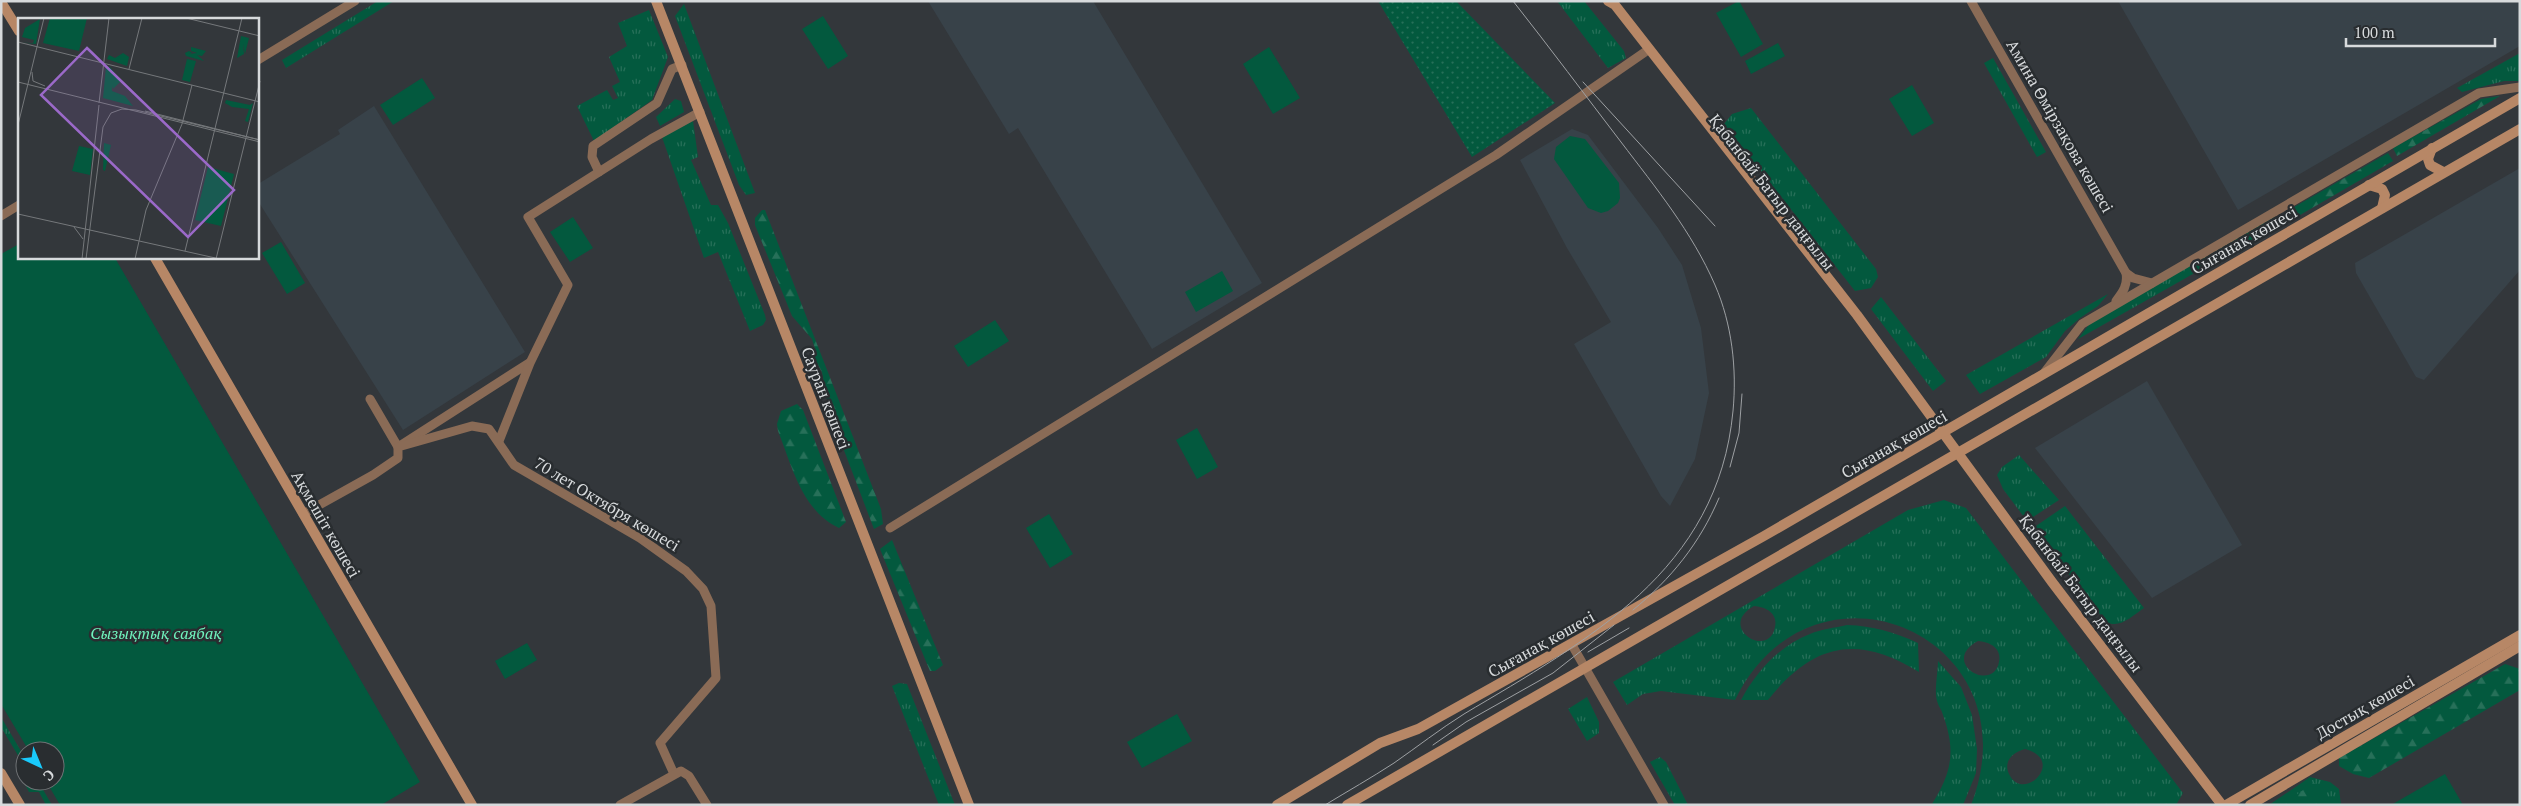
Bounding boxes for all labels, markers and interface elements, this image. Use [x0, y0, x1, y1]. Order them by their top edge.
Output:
scale bar [2346, 15, 2495, 47]
inset map [18, 18, 259, 259]
text: 100 m [2354, 22, 2395, 42]
street label: Амина Өмірзақова көшесі [2001, 36, 2119, 217]
street label: Қабанбай Батыр даңғылы [1704, 109, 1840, 275]
street label: Сығанақ көшесі [2187, 201, 2301, 279]
street label: Сауран көшесі [796, 344, 856, 453]
street label: Сығанақ көшесі [1837, 405, 1951, 483]
street label: 70 лет Октября көшесі [530, 452, 684, 556]
street label: Ақмешіт көшесі [286, 466, 366, 582]
street label: Қабанбай Батыр даңғылы [2014, 509, 2148, 677]
street label: Сығанақ көшесі [1484, 606, 1598, 682]
park label: Сызықтық саябақ [90, 622, 222, 644]
street label: Достық көшесі [2312, 670, 2418, 744]
north arrow [15, 741, 65, 791]
text: С [39, 766, 59, 786]

